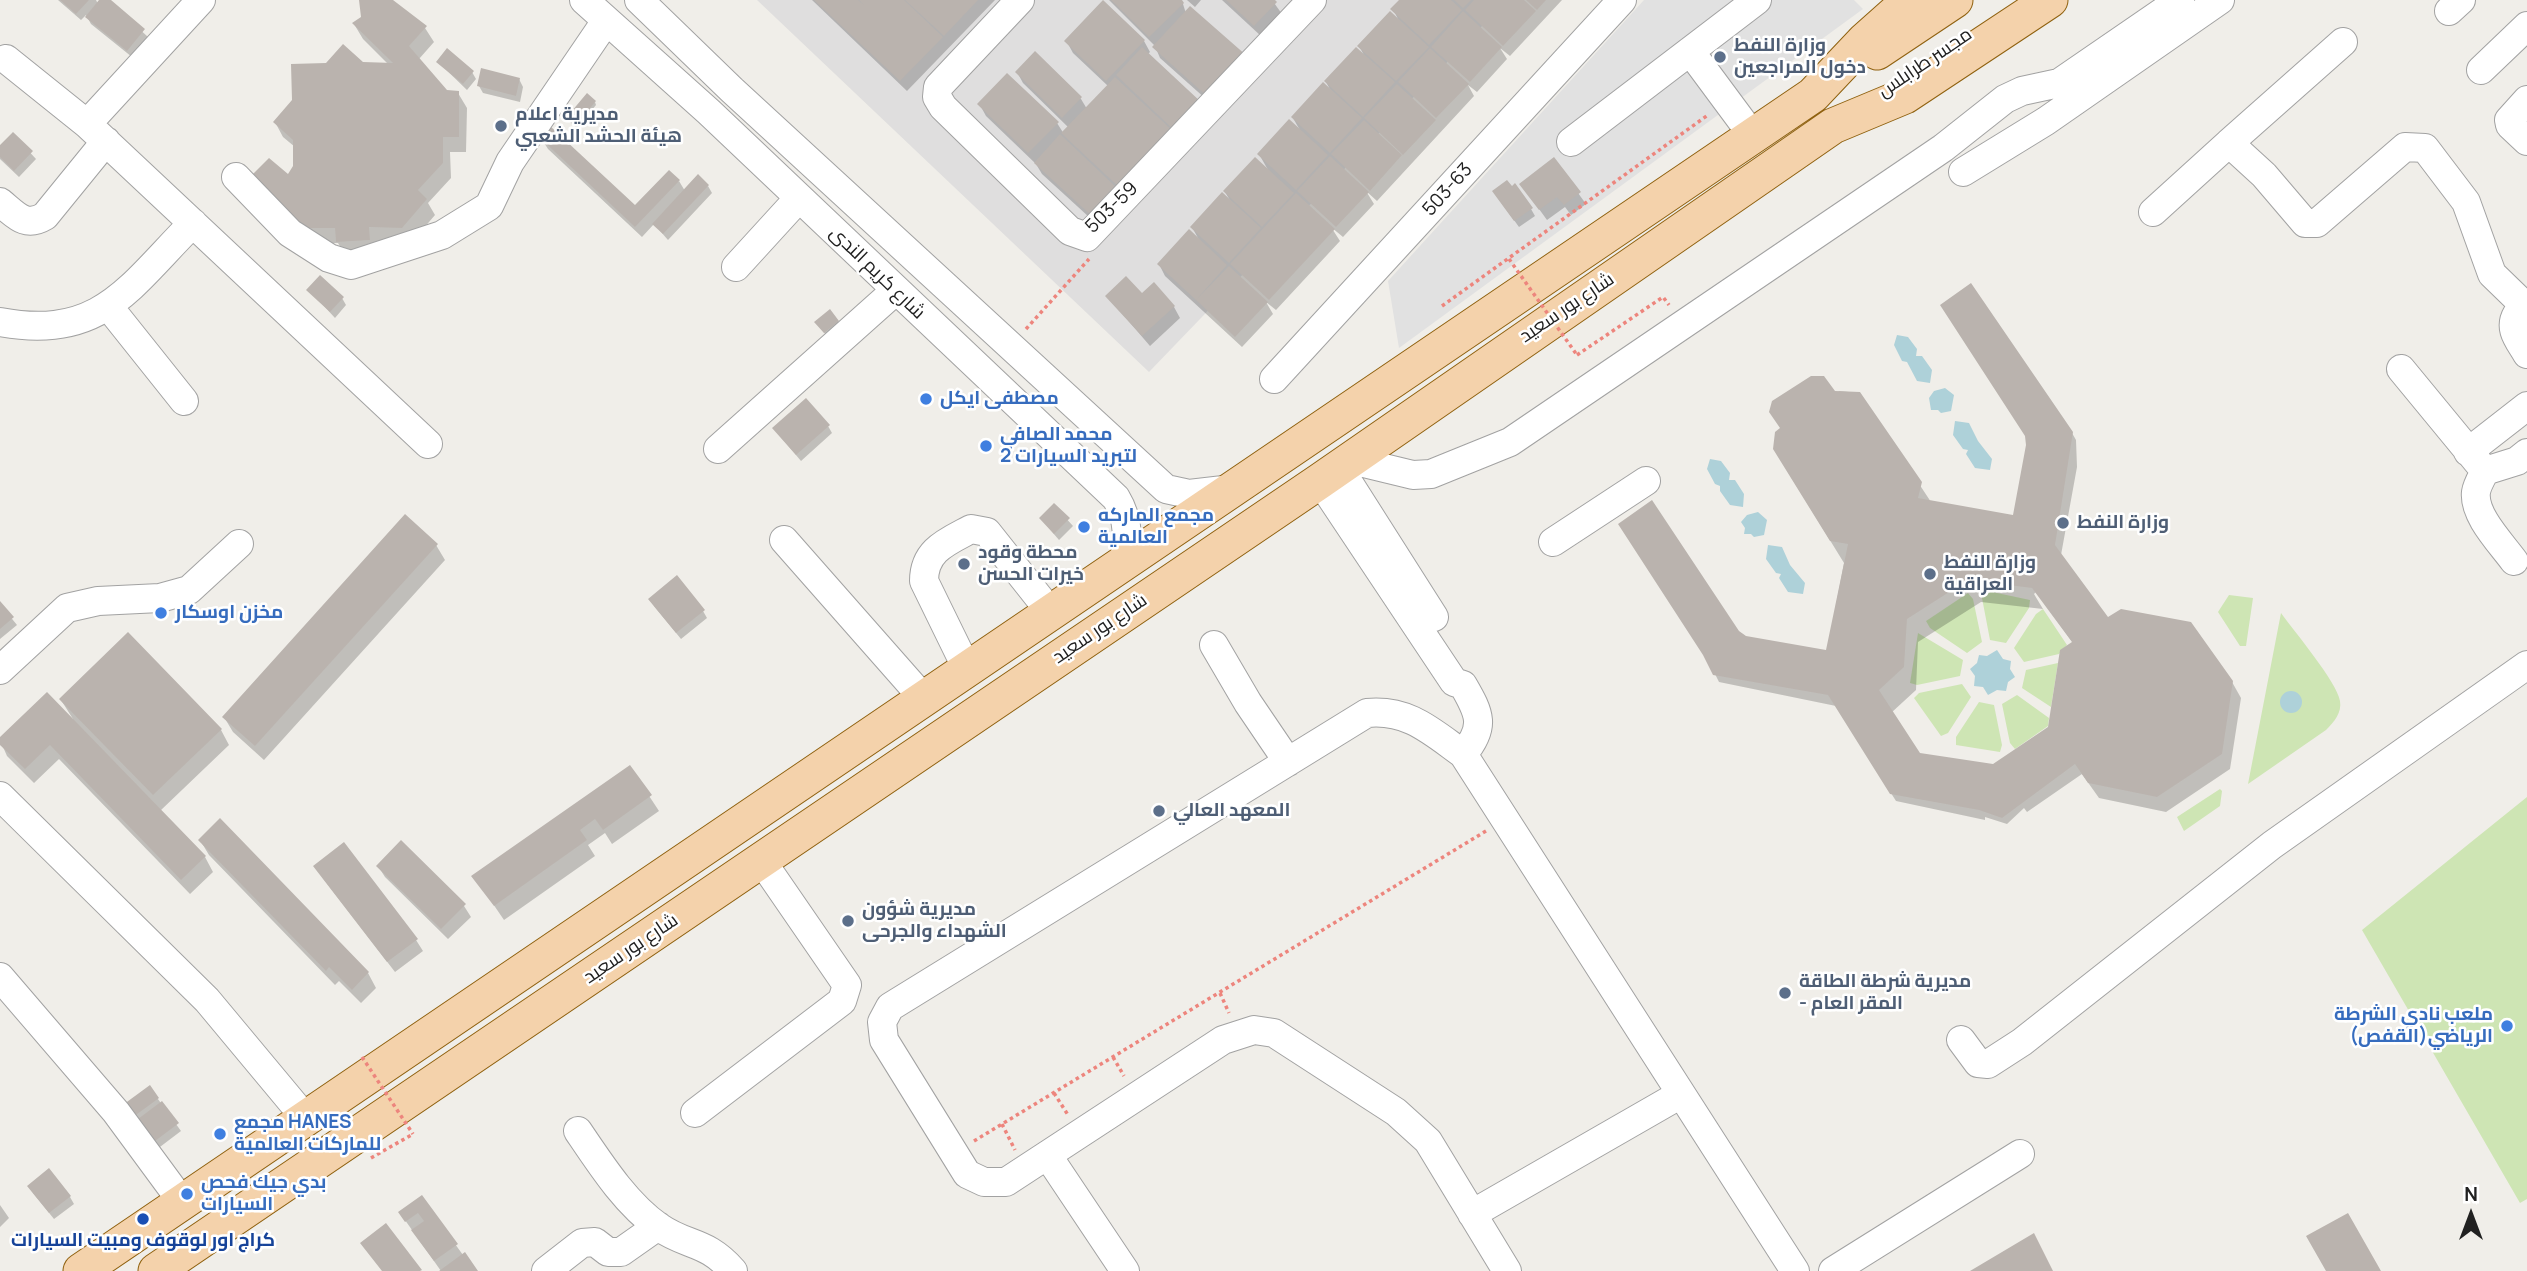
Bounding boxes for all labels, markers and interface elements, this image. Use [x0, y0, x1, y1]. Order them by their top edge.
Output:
street label: مجسر طرابلس [1874, 23, 1976, 103]
place label: وزارة النفط دخول المراجعين [1734, 35, 1866, 79]
marker: وزارة النفط دخول المراجعين [1712, 49, 1728, 65]
place label: مديرية اعلام هيئة الحشد الشعبي [515, 104, 682, 148]
marker: مديرية اعلام هيئة الحشد الشعبي [493, 118, 509, 134]
street label: 503-63 [1418, 159, 1478, 221]
street label: 503-59 [1081, 178, 1143, 238]
street label: شارع كريم الندى [824, 222, 930, 324]
street label: شارع بور سعيد [1515, 268, 1619, 348]
place label: مصطفى ايكل [940, 388, 1059, 410]
marker: مصطفى ايكل [918, 391, 934, 407]
place label: محمد الصافي لتبريد السيارات 2 [1000, 424, 1137, 468]
marker: محمد الصافي لتبريد السيارات 2 [978, 438, 994, 454]
place label: مجمع الماركه العالمية [1098, 505, 1214, 549]
place label: وزارة النفط [2077, 512, 2169, 534]
marker: وزارة النفط [2055, 515, 2071, 531]
marker: مجمع الماركه العالمية [1076, 519, 1092, 535]
place label: محطة وقود خيرات الحسن [978, 542, 1084, 586]
place label: وزارة النفط العراقية [1944, 552, 2036, 596]
marker: محطة وقود خيرات الحسن [956, 556, 972, 572]
marker: وزارة النفط العراقية [1922, 566, 1938, 582]
street label: شارع بور سعيد [1048, 589, 1152, 669]
place label: مخزن اوسكار [175, 602, 283, 624]
marker: مخزن اوسكار [153, 605, 169, 621]
place label: المعهد العالي [1173, 800, 1290, 822]
marker: المعهد العالي [1151, 803, 1167, 819]
place label: مديرية شؤون الشهداء والجرحى [862, 899, 1007, 943]
street label: شارع بور سعيد [579, 909, 683, 989]
marker: مديرية شؤون الشهداء والجرحى [840, 913, 856, 929]
place label: مديرية شرطة الطاقة - المقر العام [1799, 971, 1971, 1015]
marker: مديرية شرطة الطاقة - المقر العام [1777, 985, 1793, 1001]
place label: ملعب نادي الشرطة الرياضي(القفص) [2334, 1004, 2493, 1048]
marker: ملعب نادي الشرطة الرياضي(القفص) [2499, 1018, 2515, 1034]
place label: مجمع HANES للماركات العالمية [234, 1112, 381, 1156]
marker: مجمع HANES للماركات العالمية [212, 1126, 228, 1142]
place label: بدي جيك فحص السيارات [201, 1172, 326, 1216]
north arrow [2436, 1180, 2506, 1250]
text: N [2464, 1181, 2478, 1207]
marker: بدي جيك فحص السيارات [179, 1186, 195, 1202]
marker: كراج اور لوقوف ومبيت السيارات [135, 1211, 151, 1227]
place label: كراج اور لوقوف ومبيت السيارات [11, 1230, 275, 1252]

